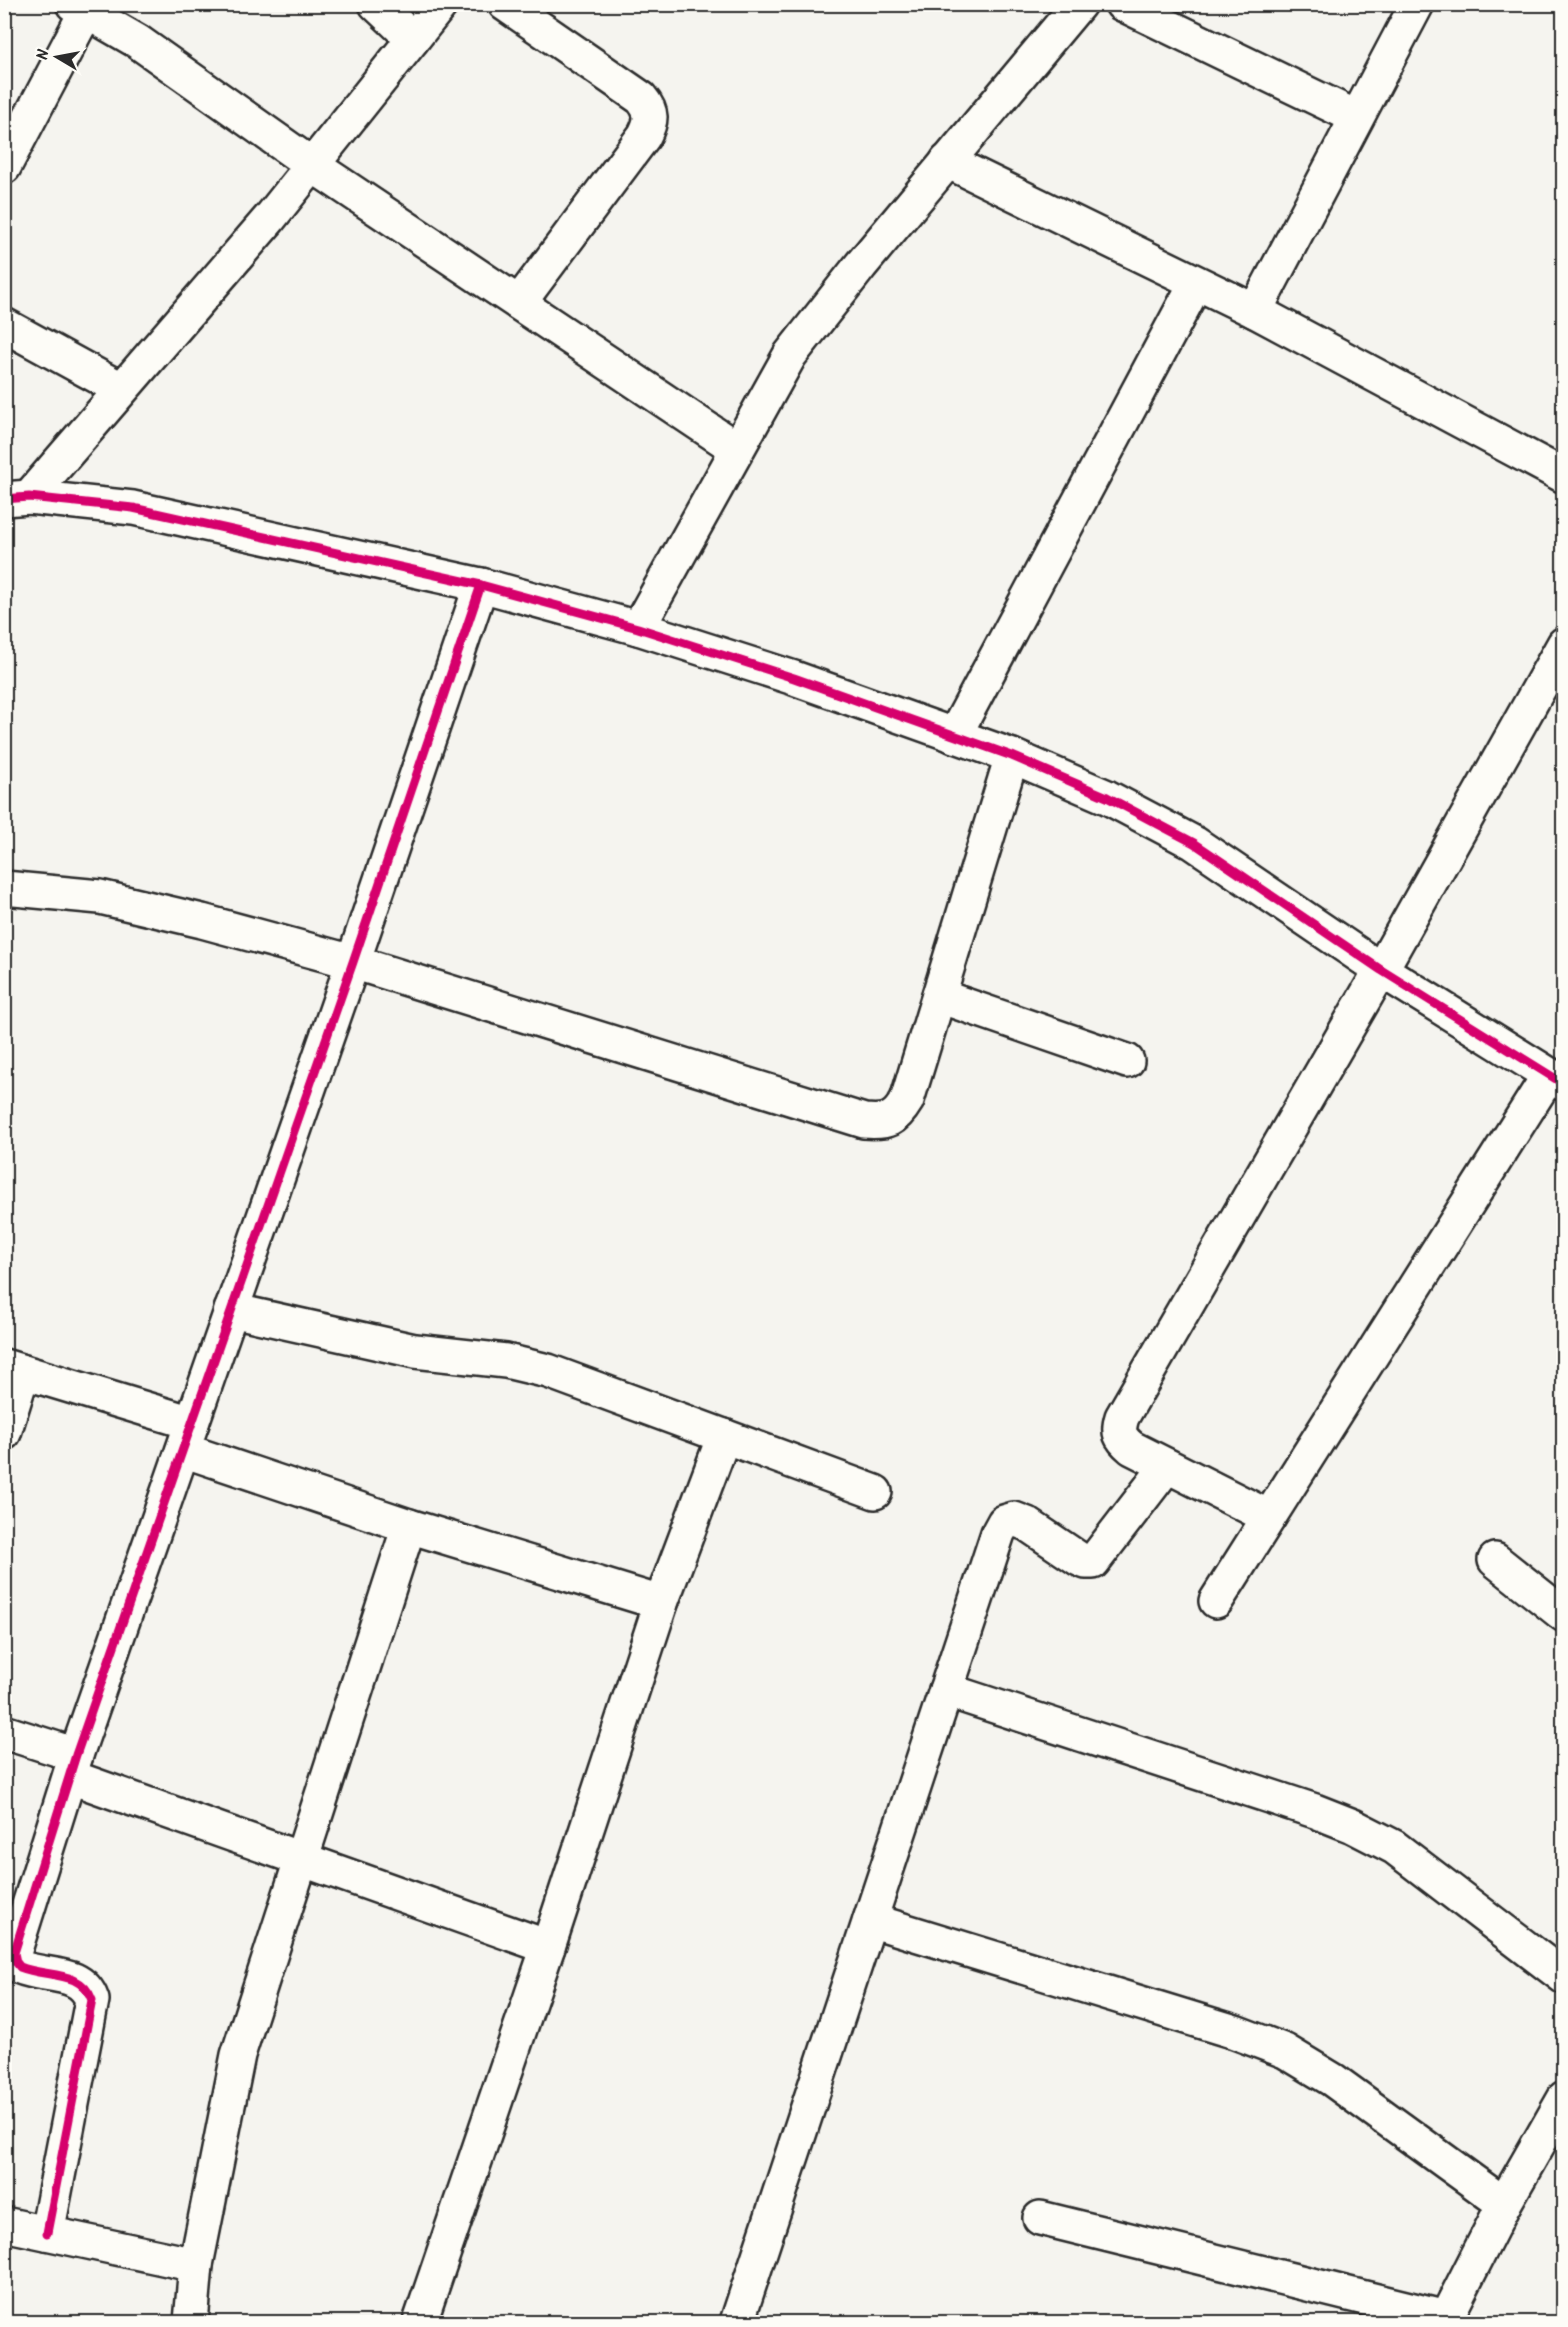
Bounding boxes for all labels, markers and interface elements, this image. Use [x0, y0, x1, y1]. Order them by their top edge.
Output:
north arrow [27, 27, 87, 87]
text: N [31, 48, 57, 62]

